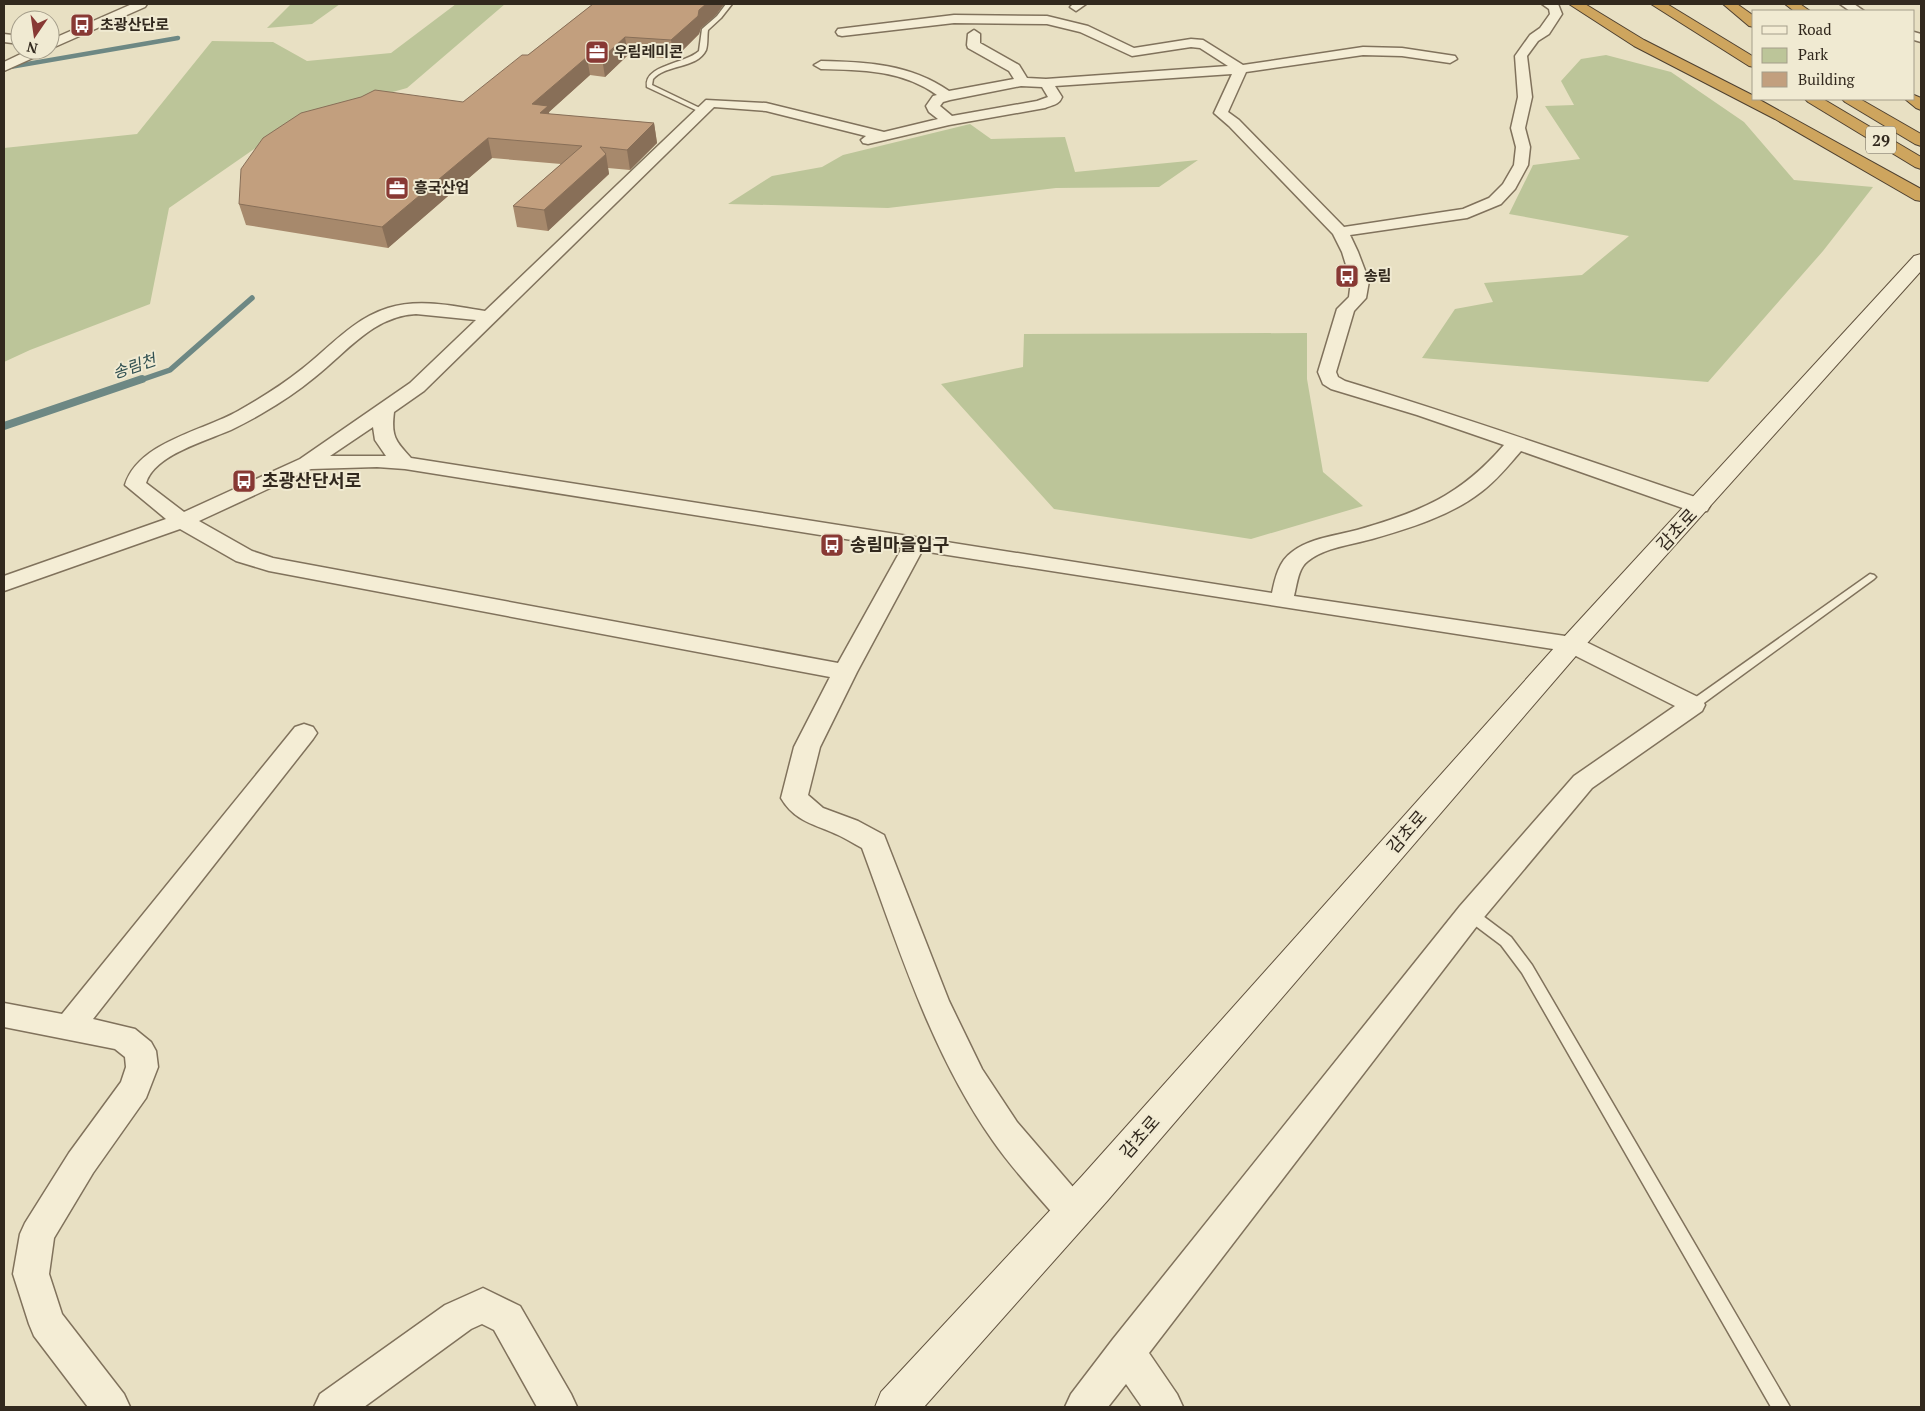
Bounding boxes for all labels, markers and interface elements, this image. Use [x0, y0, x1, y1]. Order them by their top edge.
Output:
north arrow [10, 10, 60, 60]
legend [1752, 10, 1915, 100]
bus stop icon: 초광산단로 [69, 12, 95, 38]
place label: 초광산단로 [100, 14, 169, 34]
text: Road [1798, 19, 1831, 39]
text: N [24, 38, 39, 59]
office icon: 우림레미콘 [584, 39, 610, 65]
place label: 우림레미콘 [614, 41, 683, 61]
text: Park [1798, 44, 1828, 64]
text: Building [1798, 69, 1856, 89]
road number: 29 [1866, 126, 1896, 154]
office icon: 흥국산업 [384, 175, 410, 201]
place label: 흥국산업 [414, 177, 469, 197]
bus stop icon: 송림 [1334, 263, 1360, 289]
place label: 송림 [1364, 265, 1392, 285]
water label: 송림천 [110, 348, 161, 384]
bus stop icon: 초광산단서로 [231, 468, 257, 494]
place label: 초광산단서로 [262, 468, 361, 492]
street label: 감초로 [1651, 503, 1702, 556]
bus stop icon: 송림마을입구 [819, 532, 845, 558]
place label: 송림마을입구 [850, 532, 949, 556]
street label: 감초로 [1381, 805, 1432, 858]
street label: 감초로 [1114, 1110, 1165, 1163]

